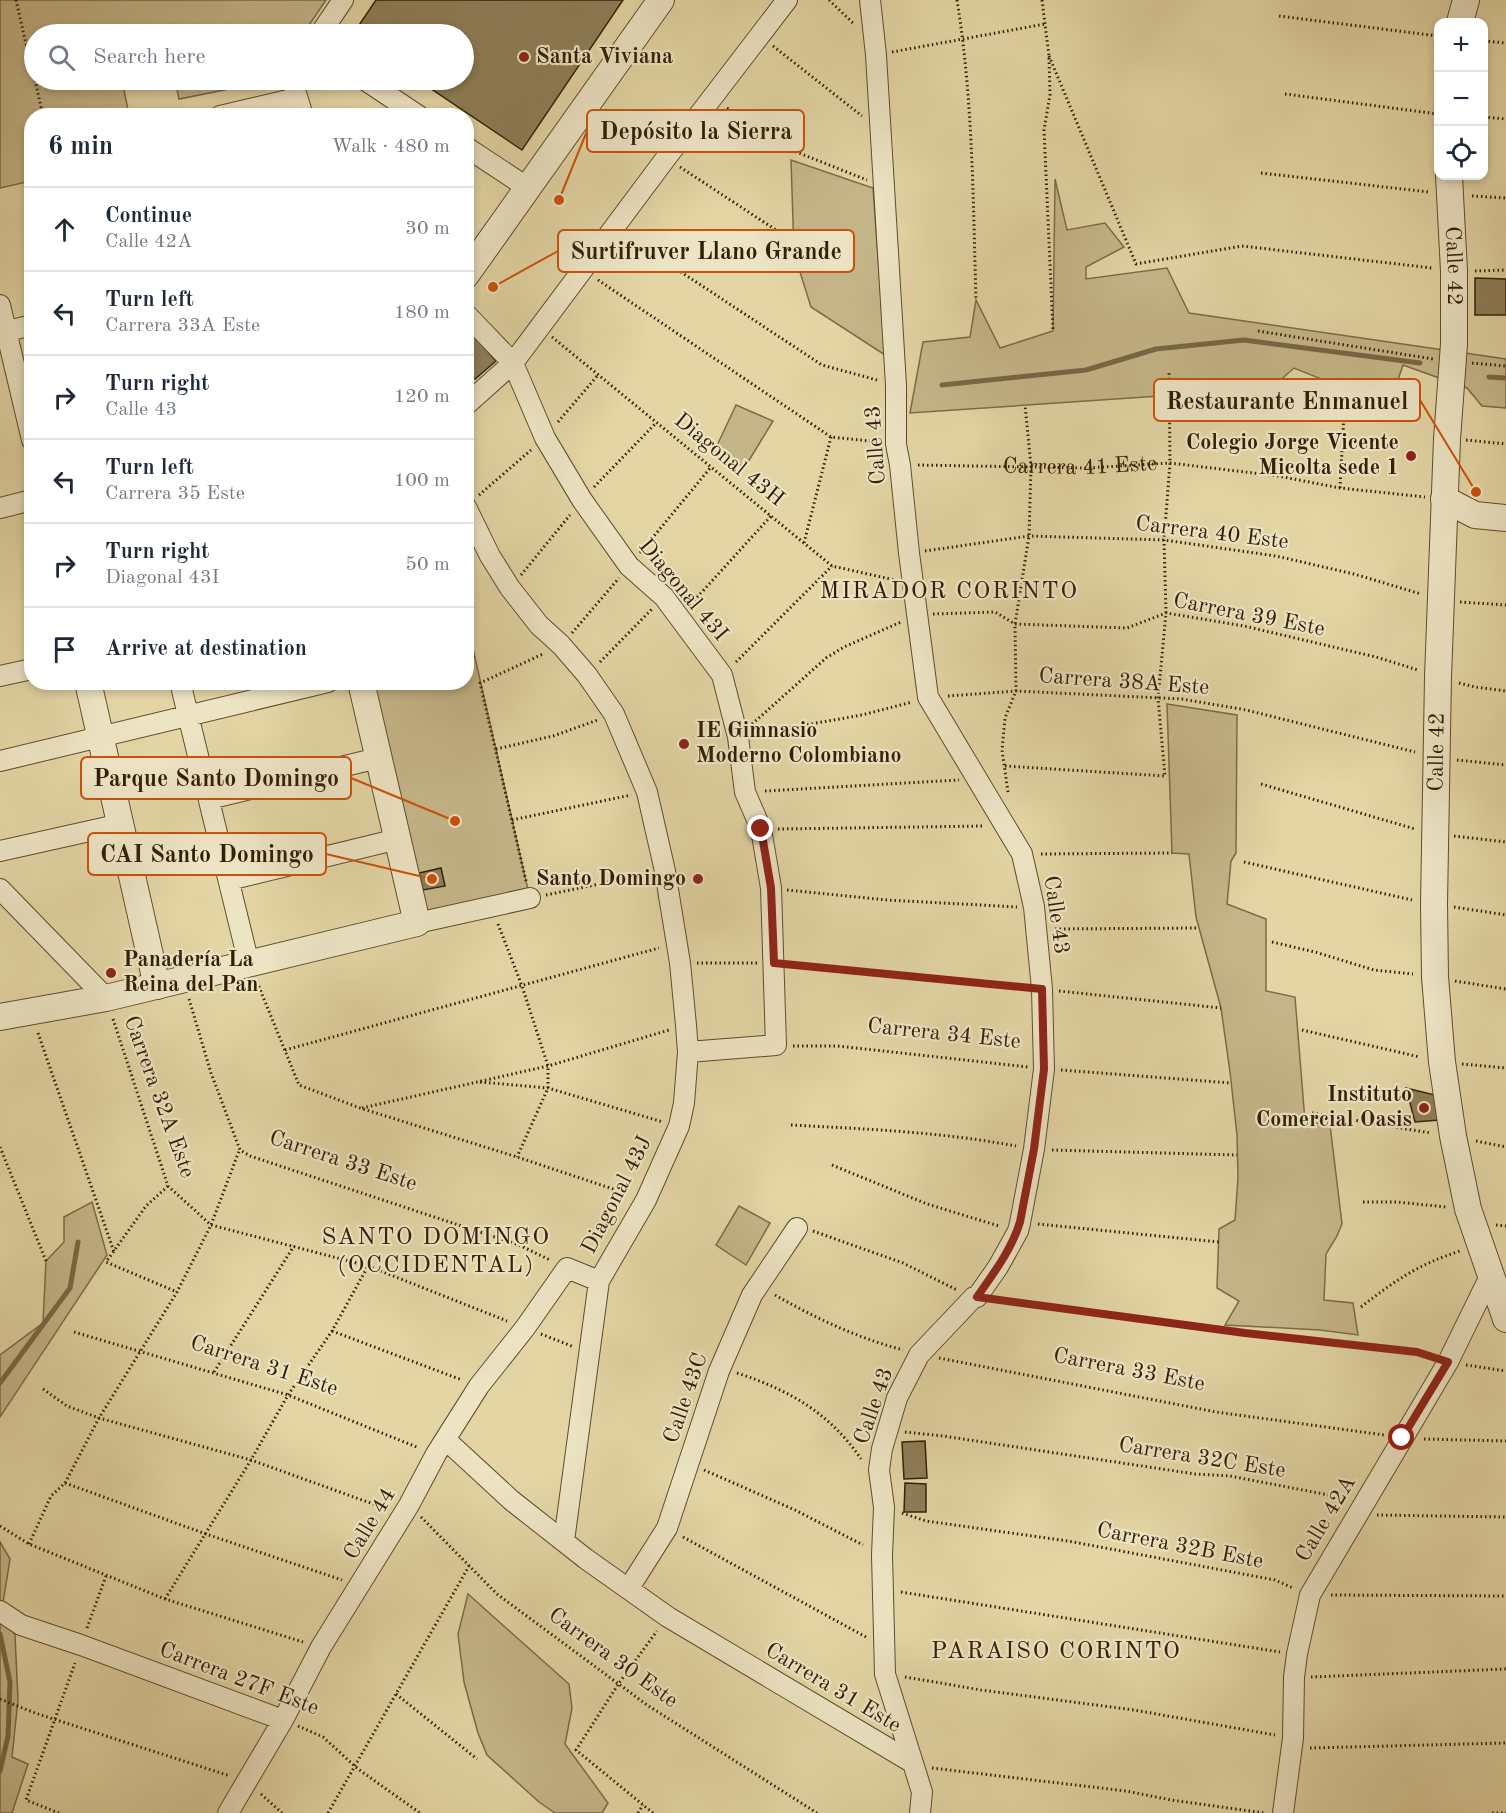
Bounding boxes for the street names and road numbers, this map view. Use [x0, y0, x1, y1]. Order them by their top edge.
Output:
street label: Calle 42 [1441, 226, 1465, 306]
street label: Calle 43 [862, 405, 890, 485]
street label: Diagonal 43H [670, 409, 788, 511]
street label: Carrera 41 Este [1003, 453, 1158, 479]
street label: Carrera 40 Este [1134, 513, 1290, 553]
street label: Diagonal 43I [634, 535, 732, 645]
street label: Carrera 39 Este [1171, 590, 1327, 640]
street label: Carrera 38A Este [1038, 665, 1210, 699]
street label: Calle 42 [1425, 712, 1449, 792]
street label: Calle 43 [1040, 874, 1072, 956]
street label: Carrera 32A Este [119, 1013, 199, 1181]
street label: Carrera 34 Este [866, 1015, 1022, 1053]
street label: Carrera 33 Este [266, 1127, 420, 1195]
street label: Diagonal 43J [578, 1132, 656, 1257]
street label: Carrera 31 Este [187, 1332, 341, 1400]
street label: Carrera 33 Este [1051, 1345, 1207, 1395]
street label: Calle 43C [660, 1350, 712, 1446]
street label: Calle 43 [851, 1365, 897, 1447]
street label: Carrera 32C Este [1117, 1434, 1287, 1482]
street label: Calle 42A [1292, 1472, 1360, 1566]
street label: Calle 44 [340, 1484, 400, 1564]
street label: Carrera 32B Este [1095, 1519, 1265, 1573]
street label: Carrera 30 Este [544, 1604, 682, 1712]
street label: Carrera 27F Este [156, 1638, 322, 1720]
street label: Carrera 31 Este [761, 1639, 905, 1737]

